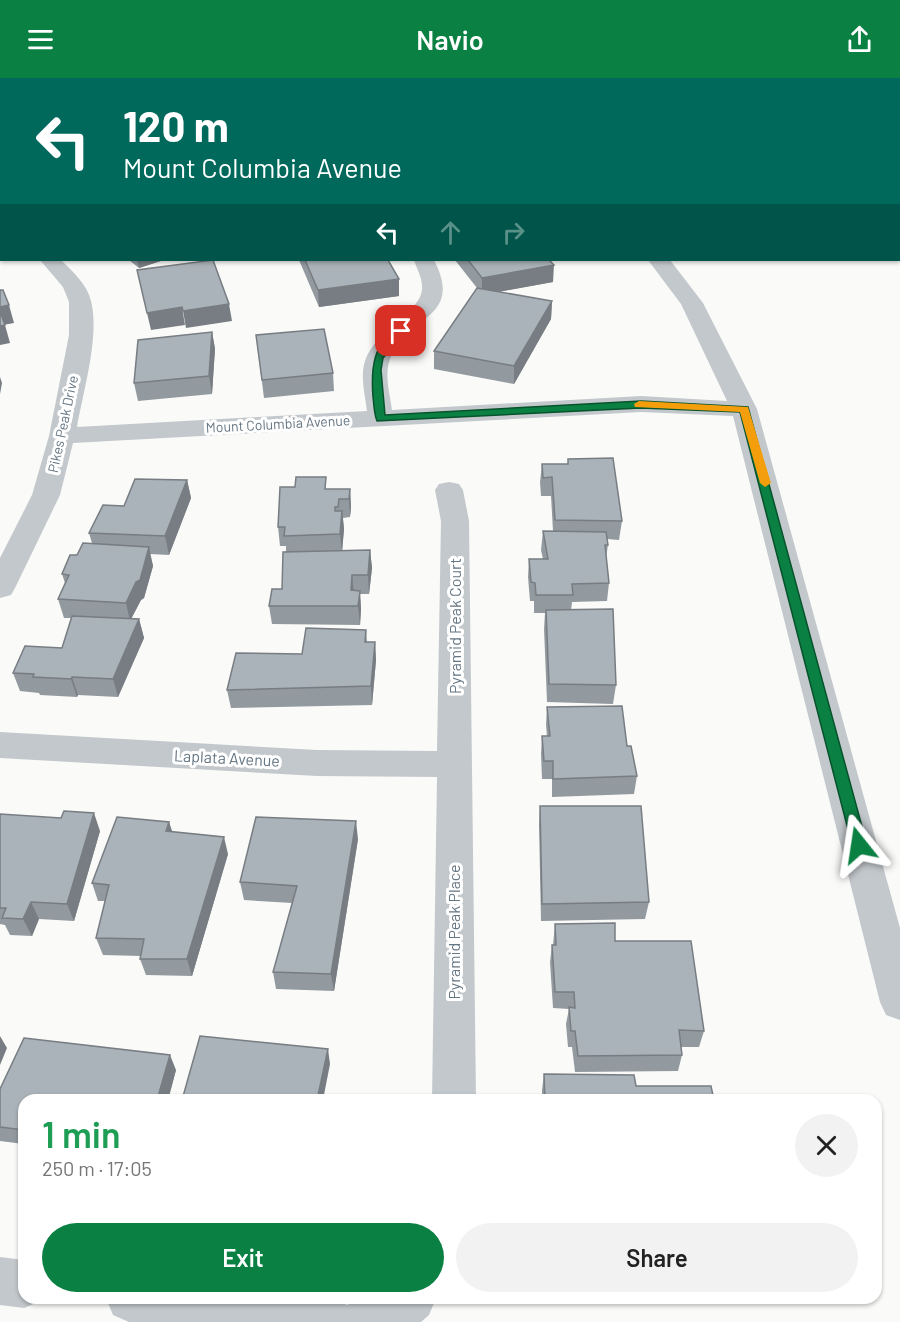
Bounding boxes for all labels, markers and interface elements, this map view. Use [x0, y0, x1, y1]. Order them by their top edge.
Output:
icon: menu [24, 23, 57, 56]
text: Navio [416, 23, 484, 55]
icon: share [843, 23, 876, 56]
text: 120 m [123, 100, 229, 150]
icon: left [24, 102, 102, 180]
text: Mount Columbia Avenue [123, 151, 402, 183]
icon: left [371, 216, 404, 249]
icon: ahead [434, 216, 467, 249]
icon: right [497, 216, 530, 249]
pin [375, 305, 426, 356]
icon: arrive [384, 314, 417, 347]
street label: Pikes Peak Drive [44, 374, 81, 474]
street label: Mount Columbia Avenue [205, 411, 351, 436]
street label: Pyramid Peak Court [445, 558, 464, 694]
street label: Laplata Avenue [174, 745, 280, 770]
position arrow [827, 813, 891, 877]
street label: Pyramid Peak Place [444, 864, 463, 1000]
text: 1 min [42, 1112, 121, 1155]
button: close [795, 1114, 858, 1177]
text: 250 m · 17:05 [42, 1156, 152, 1180]
button: Exit [42, 1223, 444, 1292]
button: Share [456, 1223, 858, 1292]

